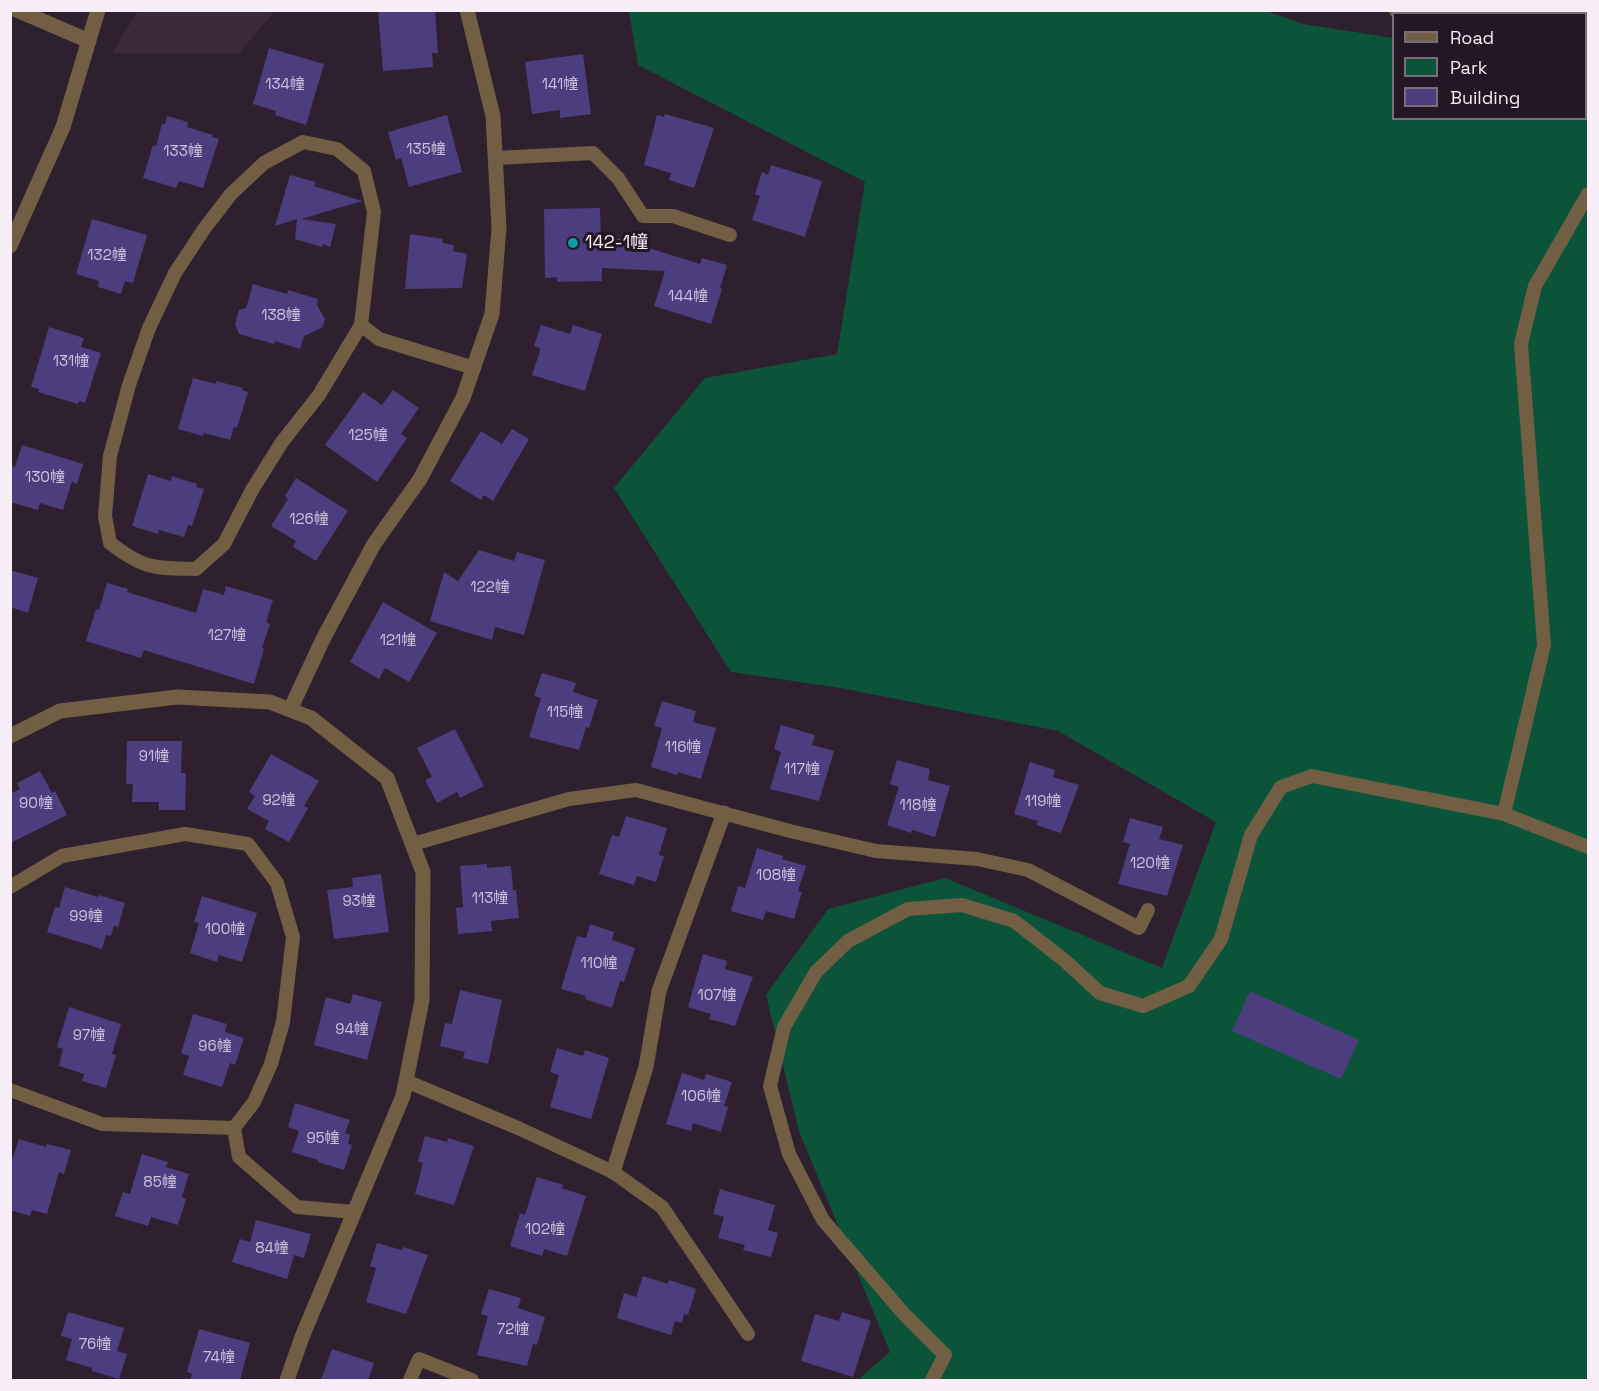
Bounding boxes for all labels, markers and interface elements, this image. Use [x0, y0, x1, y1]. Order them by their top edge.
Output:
legend [1392, 12, 1587, 120]
text: Road [1450, 26, 1494, 49]
text: Park [1450, 56, 1487, 79]
house number: 134幢 [265, 76, 305, 94]
house number: 141幢 [542, 76, 578, 94]
text: Building [1450, 86, 1520, 109]
house number: 135幢 [406, 141, 446, 159]
house number: 133幢 [163, 143, 203, 161]
place label: 142-1幢 [585, 232, 648, 254]
marker: 142-1幢 [566, 236, 580, 250]
house number: 132幢 [87, 247, 127, 265]
house number: 144幢 [668, 288, 708, 306]
house number: 138幢 [261, 307, 301, 325]
house number: 131幢 [53, 353, 89, 371]
house number: 125幢 [348, 427, 388, 445]
house number: 130幢 [25, 469, 65, 487]
house number: 126幢 [289, 511, 329, 529]
house number: 122幢 [470, 579, 510, 597]
house number: 127幢 [208, 627, 246, 645]
house number: 121幢 [380, 632, 416, 650]
house number: 115幢 [547, 704, 583, 722]
house number: 116幢 [665, 739, 701, 757]
house number: 91幢 [139, 748, 169, 766]
house number: 117幢 [784, 761, 820, 779]
house number: 92幢 [262, 792, 296, 810]
house number: 119幢 [1025, 793, 1061, 811]
house number: 90幢 [19, 795, 53, 813]
house number: 118幢 [900, 797, 936, 815]
house number: 120幢 [1130, 855, 1170, 873]
house number: 108幢 [756, 867, 796, 885]
house number: 113幢 [472, 890, 508, 908]
house number: 93幢 [342, 893, 376, 911]
house number: 99幢 [69, 908, 103, 926]
house number: 100幢 [205, 921, 245, 939]
house number: 110幢 [580, 955, 618, 973]
house number: 107幢 [697, 987, 737, 1005]
house number: 94幢 [335, 1021, 369, 1039]
house number: 97幢 [73, 1027, 105, 1045]
house number: 96幢 [198, 1038, 232, 1056]
house number: 106幢 [681, 1088, 721, 1106]
house number: 95幢 [306, 1130, 340, 1148]
house number: 85幢 [143, 1174, 177, 1192]
house number: 102幢 [525, 1221, 565, 1239]
house number: 84幢 [255, 1240, 289, 1258]
house number: 72幢 [497, 1321, 529, 1339]
house number: 76幢 [79, 1336, 111, 1354]
house number: 74幢 [203, 1349, 235, 1367]

